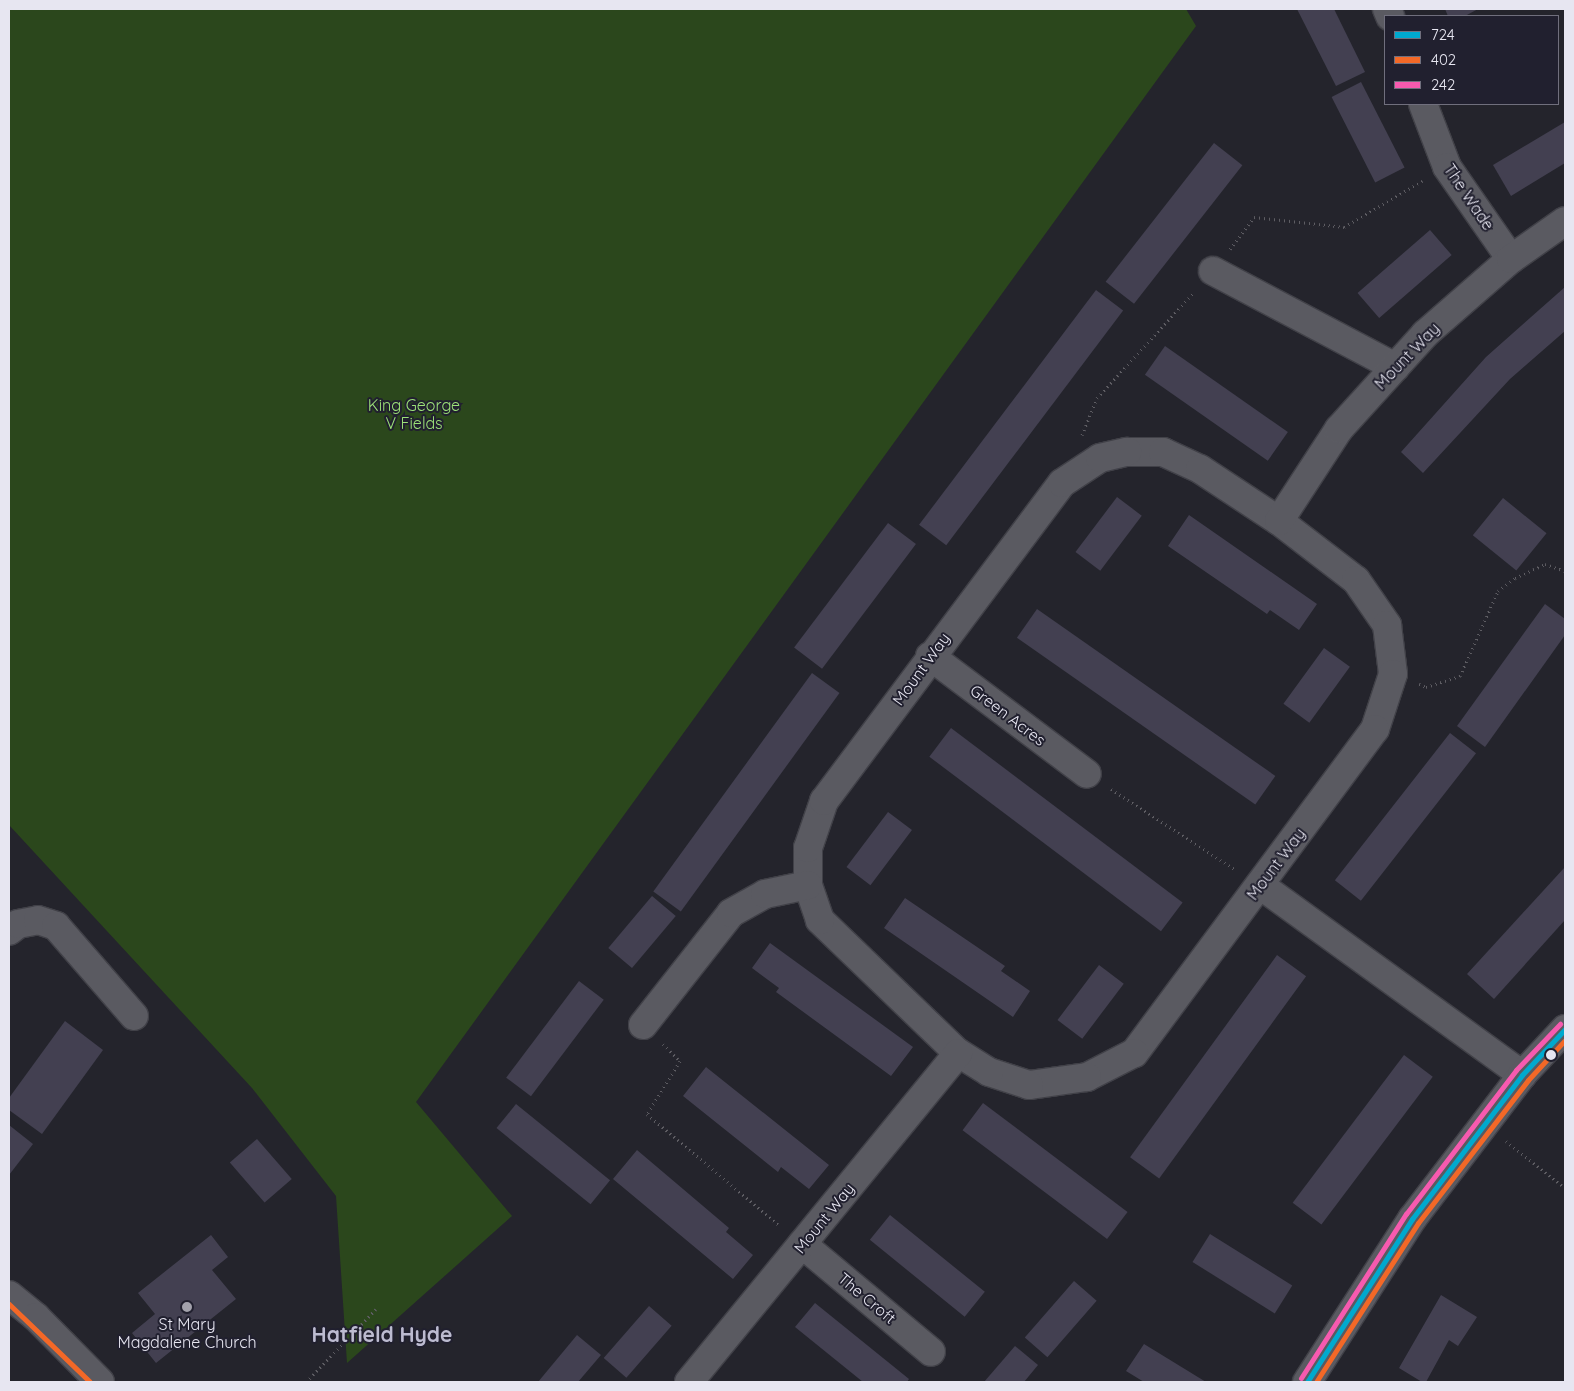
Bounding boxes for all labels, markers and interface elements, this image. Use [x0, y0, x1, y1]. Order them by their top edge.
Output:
legend [1384, 15, 1559, 105]
text: 724 [1431, 25, 1455, 44]
text: 402 [1431, 50, 1456, 69]
text: 242 [1431, 75, 1455, 94]
street label: The Wade [1440, 160, 1498, 234]
street label: Mount Way [1371, 319, 1443, 393]
park label: King George V Fields [368, 395, 460, 433]
street label: Mount Way [888, 629, 954, 709]
street label: Green Acres [966, 680, 1050, 750]
street label: Mount Way [1243, 824, 1309, 904]
unlabelled marker [1546, 1050, 1556, 1060]
street label: Mount Way [790, 1179, 858, 1257]
street label: The Croft [834, 1268, 900, 1328]
marker: St Mary Magdalene Church [181, 1301, 193, 1313]
place label: St Mary Magdalene Church [117, 1314, 257, 1352]
district label: Hatfield Hyde [312, 1321, 452, 1347]

